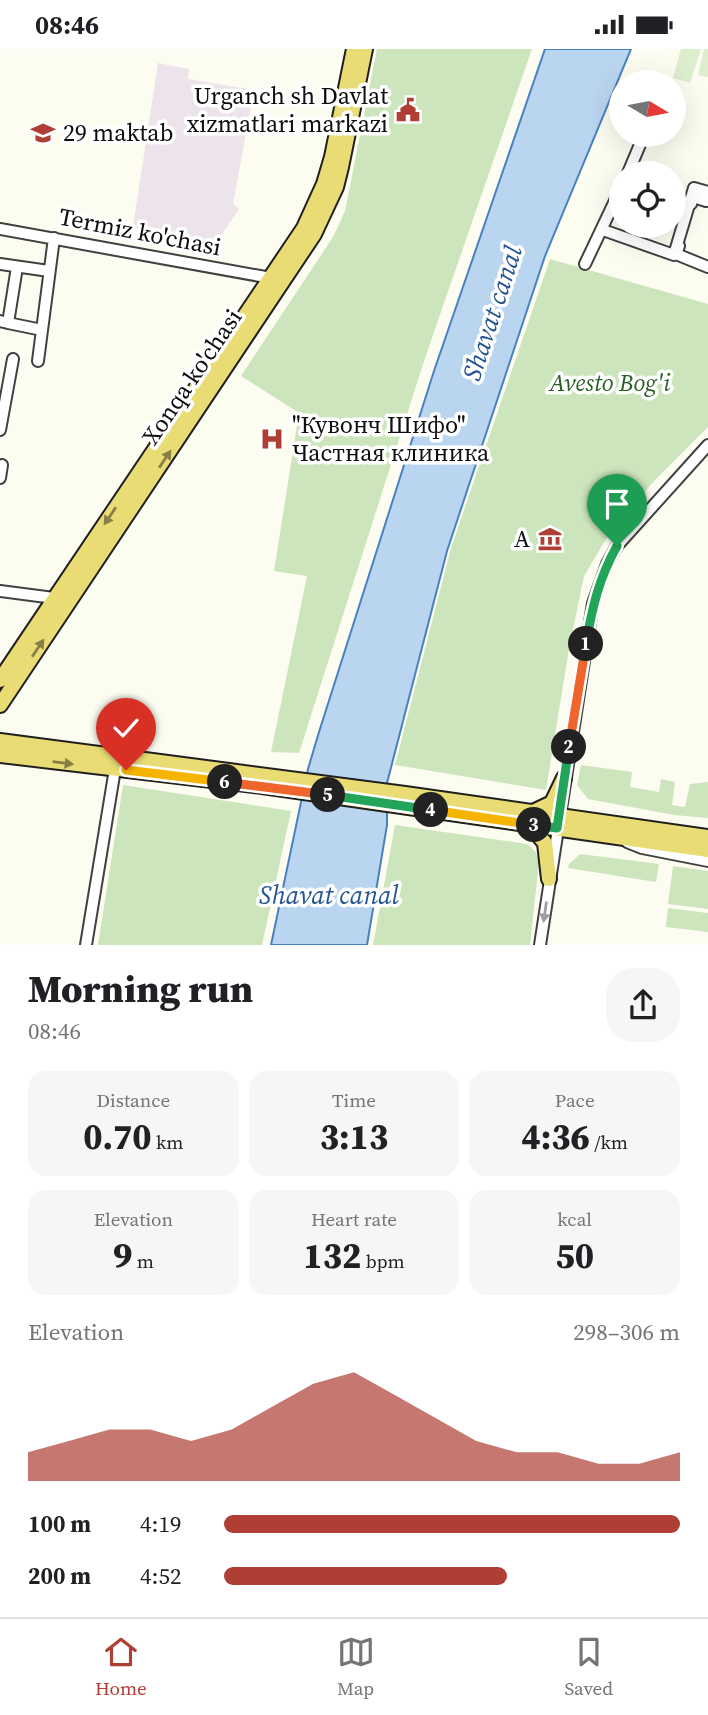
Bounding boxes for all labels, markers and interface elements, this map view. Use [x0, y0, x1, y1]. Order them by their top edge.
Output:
text: 08:46 [35, 7, 99, 43]
north arrow [609, 70, 686, 147]
map controls [609, 70, 686, 238]
place label: Urganch sh Davlat xizmatlari markazi [187, 79, 388, 140]
public building icon: Urganch sh Davlat xizmatlari markazi [394, 96, 422, 124]
place label: 29 maktab [63, 116, 173, 149]
school or university icon: 29 maktab [29, 119, 57, 147]
button: locate [609, 161, 686, 238]
street label: Termiz ko'chasi [56, 200, 224, 263]
water label: Shavat canal [453, 240, 531, 385]
street label: Xonqa ko'chasi [134, 302, 249, 451]
park label: Avesto Bog'i [547, 366, 671, 399]
place label: "Кувонч Шифо" Частная клиника [292, 408, 490, 469]
hospital icon: "Кувонч Шифо" Частная клиника [258, 425, 286, 453]
one-way arrow [158, 450, 171, 469]
pin [587, 474, 647, 546]
icon: arrive [598, 485, 636, 523]
one-way arrow [103, 507, 117, 525]
place label: A [514, 522, 530, 555]
museum icon: A [536, 525, 564, 553]
pin: 1 [568, 627, 604, 661]
text: 1 [580, 630, 591, 656]
one-way arrow [31, 639, 44, 658]
pin [96, 698, 156, 770]
icon: check [107, 709, 145, 747]
pin: 2 [552, 729, 586, 765]
text: 2 [563, 733, 574, 759]
one-way arrow [52, 757, 74, 768]
pin: 6 [208, 765, 243, 799]
text: 6 [219, 768, 230, 794]
pin: 5 [310, 777, 346, 813]
text: 5 [322, 781, 333, 807]
pin: 4 [414, 793, 448, 827]
text: 4 [425, 796, 436, 822]
pin: 3 [516, 807, 552, 843]
text: 3 [528, 811, 539, 837]
water label: Shavat canal [259, 877, 400, 913]
one-way arrow [539, 901, 550, 923]
text: Morning run [28, 963, 253, 1015]
button: share [606, 968, 680, 1042]
text: 08:46 [28, 1015, 81, 1047]
text: Distance [97, 1087, 170, 1113]
text: Time [332, 1087, 376, 1113]
text: Pace [555, 1087, 595, 1113]
text: 0.70 [83, 1113, 152, 1161]
text: 3:13 [320, 1113, 388, 1161]
text: 4:36 [521, 1113, 590, 1161]
text: km [152, 1129, 183, 1155]
text: /km [590, 1129, 628, 1155]
text: Elevation [94, 1206, 173, 1232]
text: Heart rate [311, 1206, 397, 1232]
text: kcal [557, 1206, 592, 1232]
text: 9 [113, 1232, 132, 1280]
text: 132 [303, 1232, 361, 1280]
text: 50 [555, 1232, 594, 1280]
text: m [132, 1248, 154, 1274]
text: bpm [361, 1248, 405, 1274]
text: Elevation [28, 1316, 124, 1348]
text: 298–306 m [573, 1316, 680, 1348]
text: 100 m [28, 1508, 91, 1540]
text: 4:19 [140, 1508, 181, 1540]
text: 200 m [28, 1560, 91, 1592]
text: 4:52 [140, 1560, 181, 1592]
tab: Home [95, 1633, 147, 1701]
tab: Map [337, 1633, 375, 1701]
tab: Saved [564, 1633, 613, 1701]

